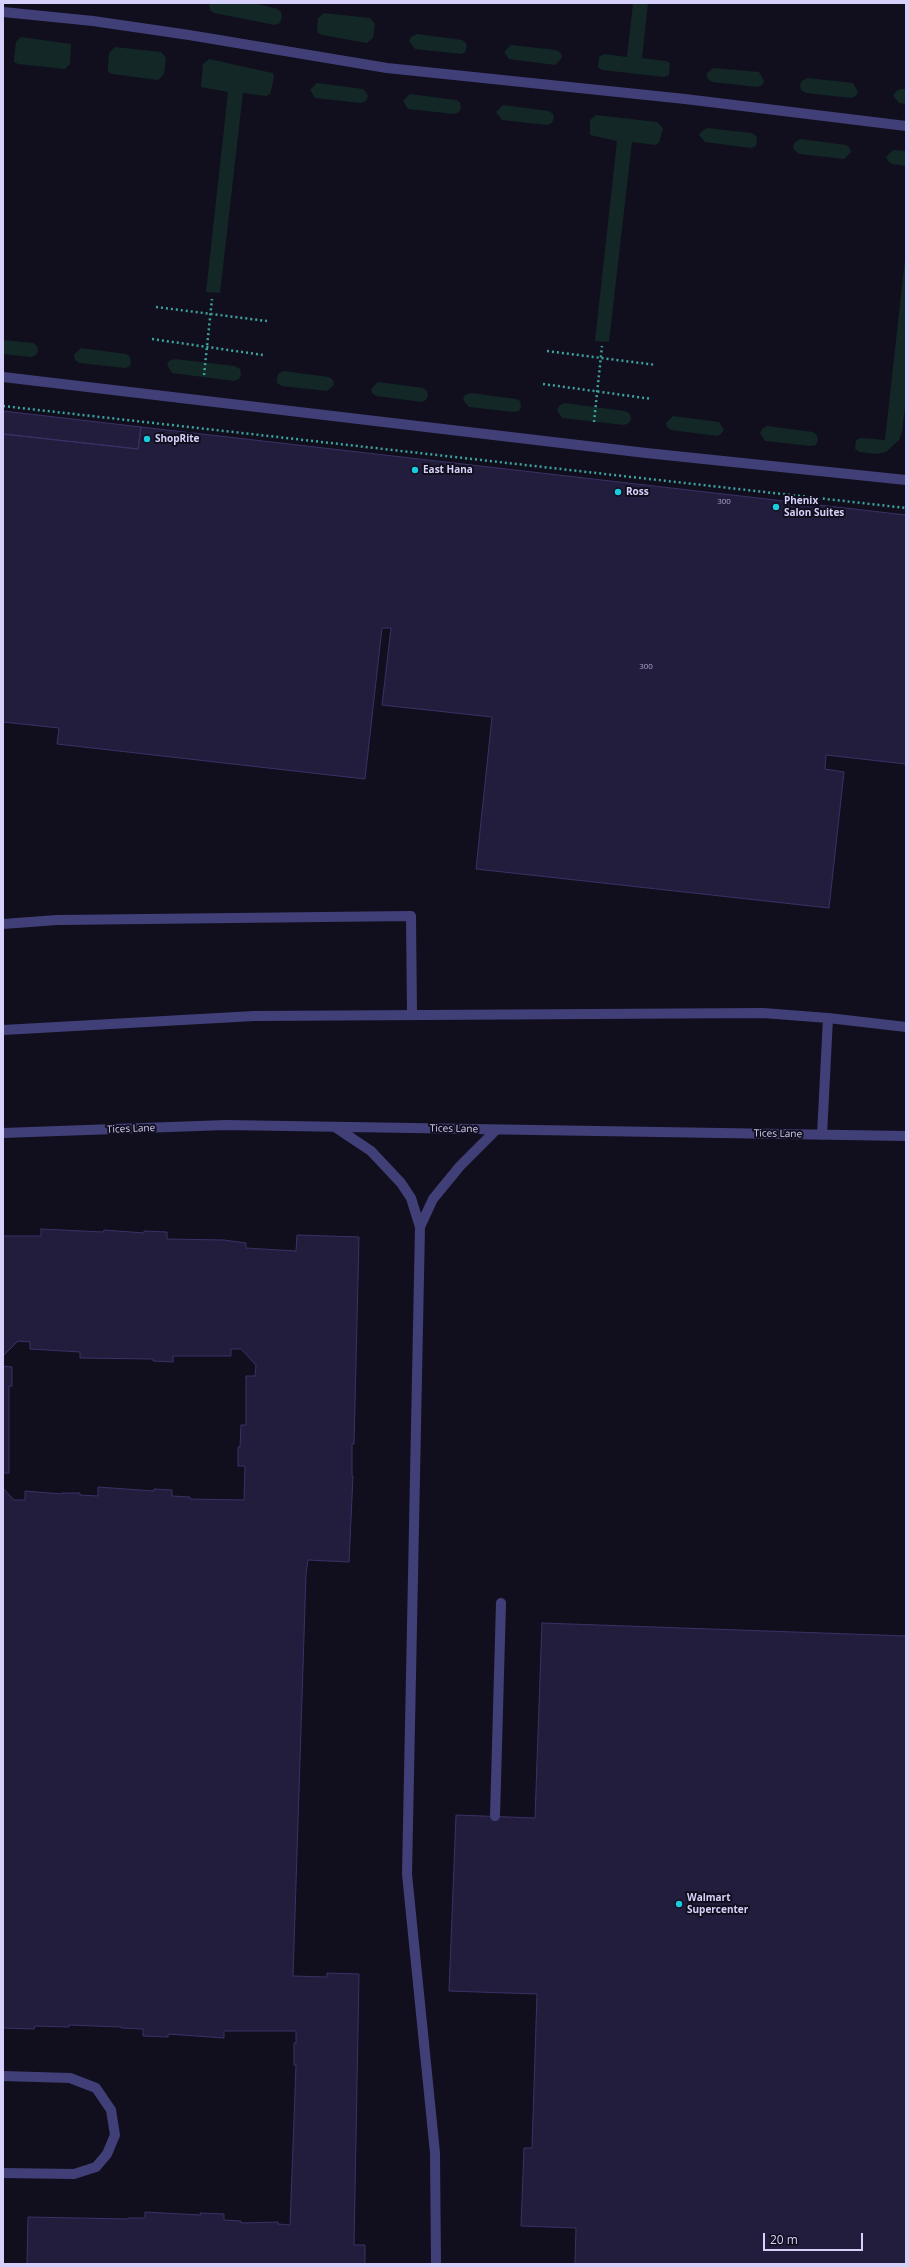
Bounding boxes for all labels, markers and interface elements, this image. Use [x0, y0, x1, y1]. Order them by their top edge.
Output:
place label: ShopRite [155, 433, 200, 445]
marker: ShopRite [142, 434, 152, 444]
place label: East Hana [423, 464, 473, 476]
marker: East Hana [410, 465, 420, 475]
place label: Ross [626, 486, 649, 498]
marker: Ross [613, 487, 623, 497]
place label: Phenix Salon Suites [784, 495, 844, 518]
house number: 300 [717, 497, 731, 507]
marker: Phenix Salon Suites [771, 502, 781, 512]
house number: 300 [639, 662, 653, 672]
street label: Tices Lane [107, 1122, 155, 1136]
street label: Tices Lane [430, 1123, 478, 1135]
street label: Tices Lane [754, 1128, 802, 1140]
place label: Walmart Supercenter [687, 1892, 748, 1916]
marker: Walmart Supercenter [674, 1899, 684, 1909]
scale bar [765, 2225, 865, 2251]
text: 20 m [770, 2231, 798, 2248]

